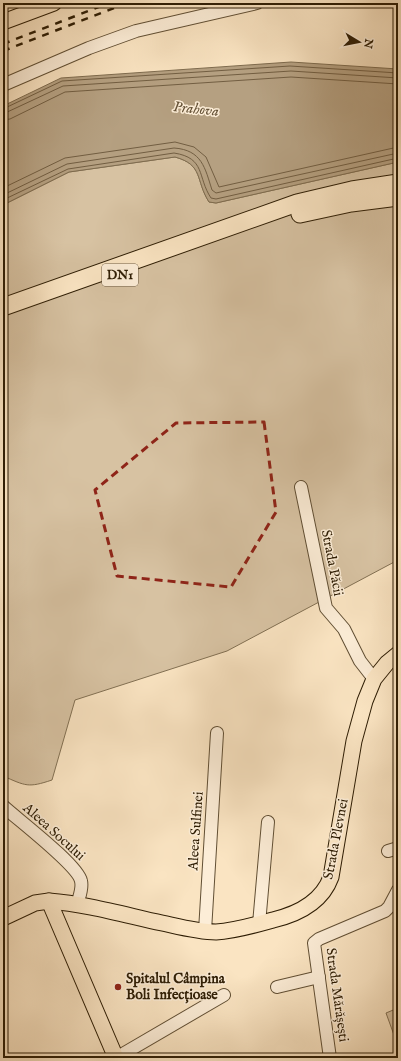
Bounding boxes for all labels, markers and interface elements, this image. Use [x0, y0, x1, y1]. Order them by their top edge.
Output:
north arrow [339, 22, 379, 62]
text: N [360, 37, 376, 50]
water label: Prahova [172, 97, 220, 121]
road number: DN1 [102, 264, 138, 286]
street label: Strada Păcii [317, 528, 347, 598]
street label: Aleea Sulfinei [184, 791, 208, 872]
street label: Strada Plevnei [319, 797, 353, 881]
street label: Aleea Socului [18, 799, 89, 865]
street label: Strada Mărășești [321, 947, 353, 1044]
place label: Spitalul Câmpina Boli Infecțioase [126, 970, 226, 1004]
marker: Spitalul Câmpina Boli Infecțioase [113, 982, 123, 992]

